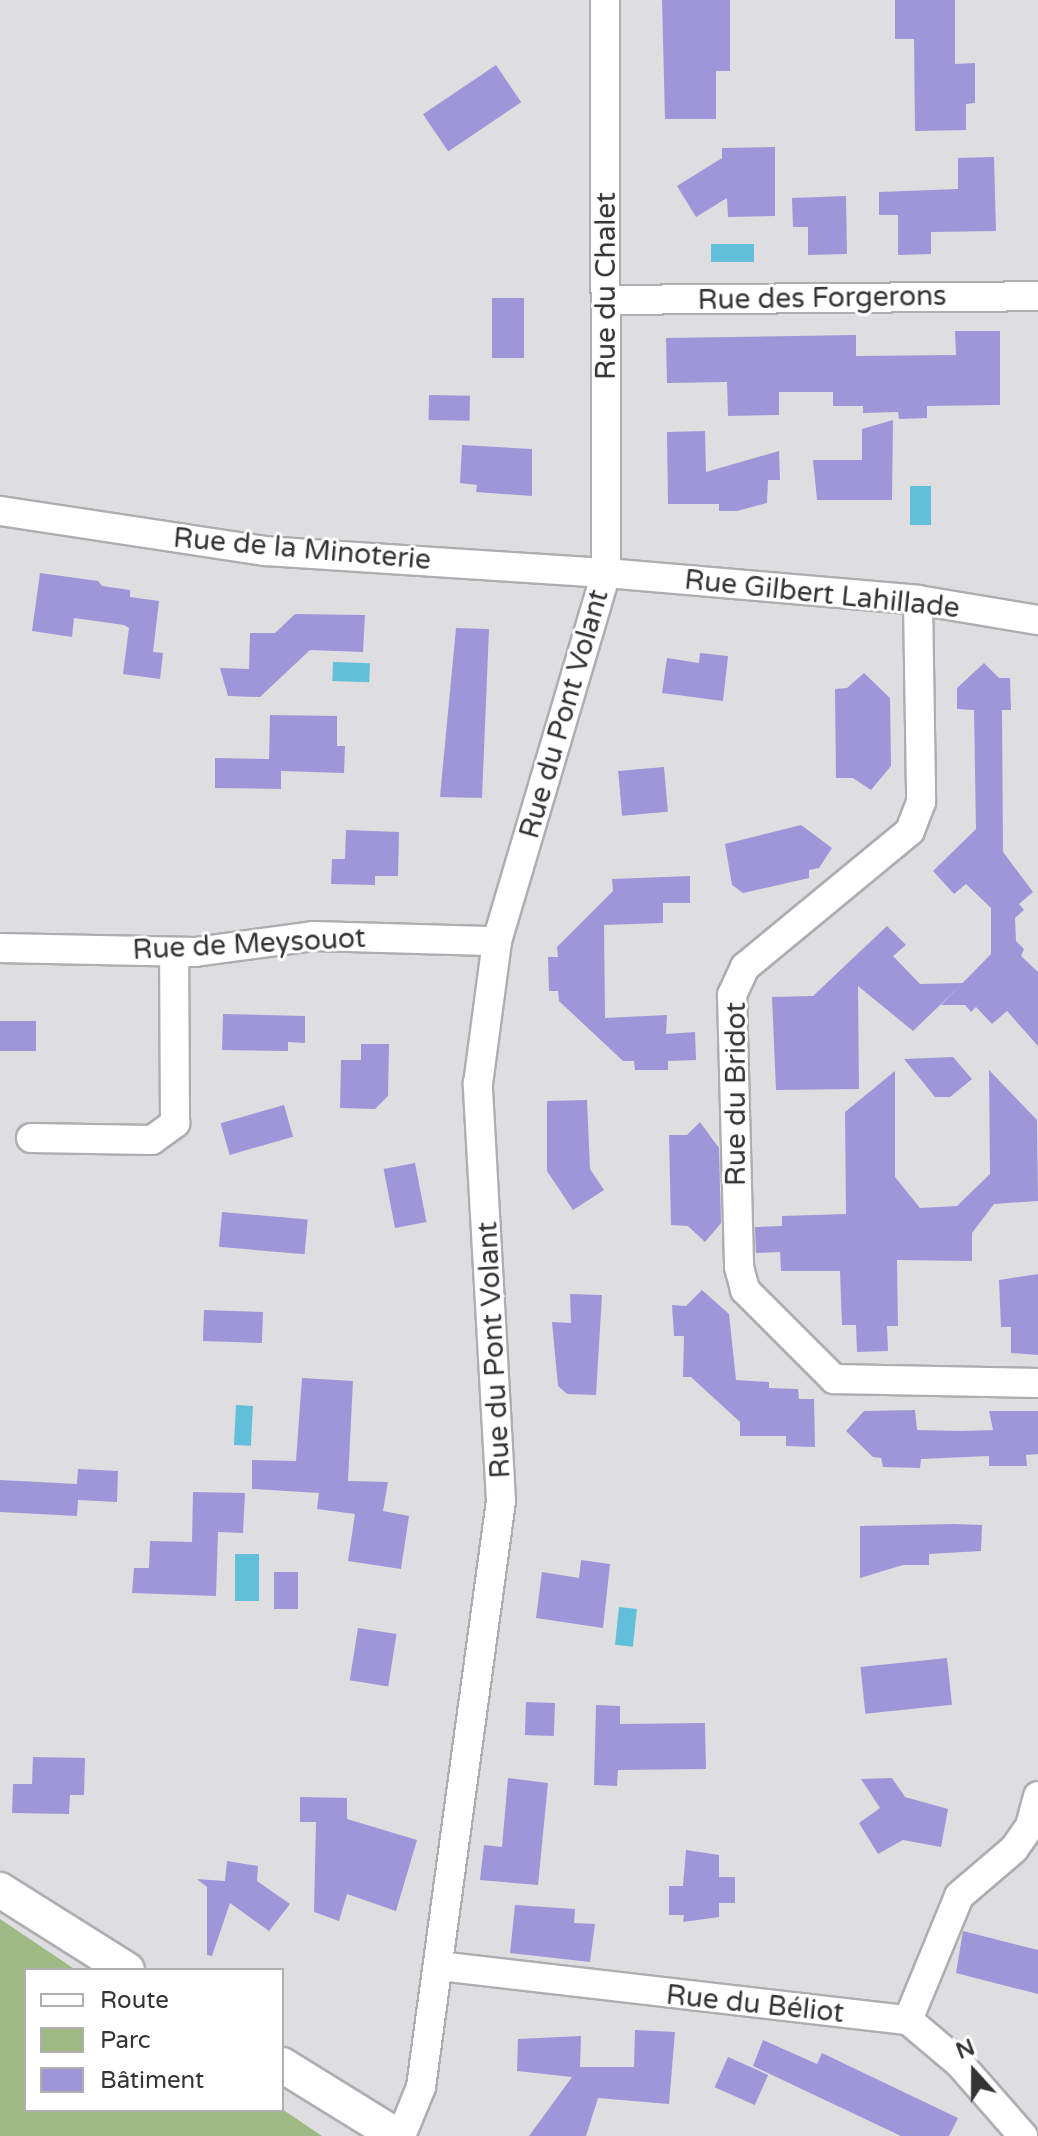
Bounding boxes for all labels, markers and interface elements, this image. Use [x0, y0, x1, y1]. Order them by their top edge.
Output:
street label: Rue du Chalet [589, 192, 623, 380]
street label: Rue des Forgerons [697, 279, 947, 317]
street label: Rue de la Minoterie [172, 521, 432, 577]
street label: Rue Gilbert Lahillade [683, 563, 961, 625]
street label: Rue du Pont Volant [512, 586, 616, 842]
street label: Rue de Meysouot [132, 921, 366, 967]
street label: Rue du Bridot [719, 1002, 753, 1186]
street label: Rue du Pont Volant [470, 1221, 518, 1479]
legend [24, 1968, 284, 2112]
street label: Rue du Béliot [664, 1978, 846, 2030]
text: Route [100, 1986, 169, 2015]
text: Parc [100, 2026, 151, 2055]
north arrow [934, 2032, 1014, 2112]
text: N [952, 2034, 978, 2065]
text: Bâtiment [100, 2066, 204, 2095]

